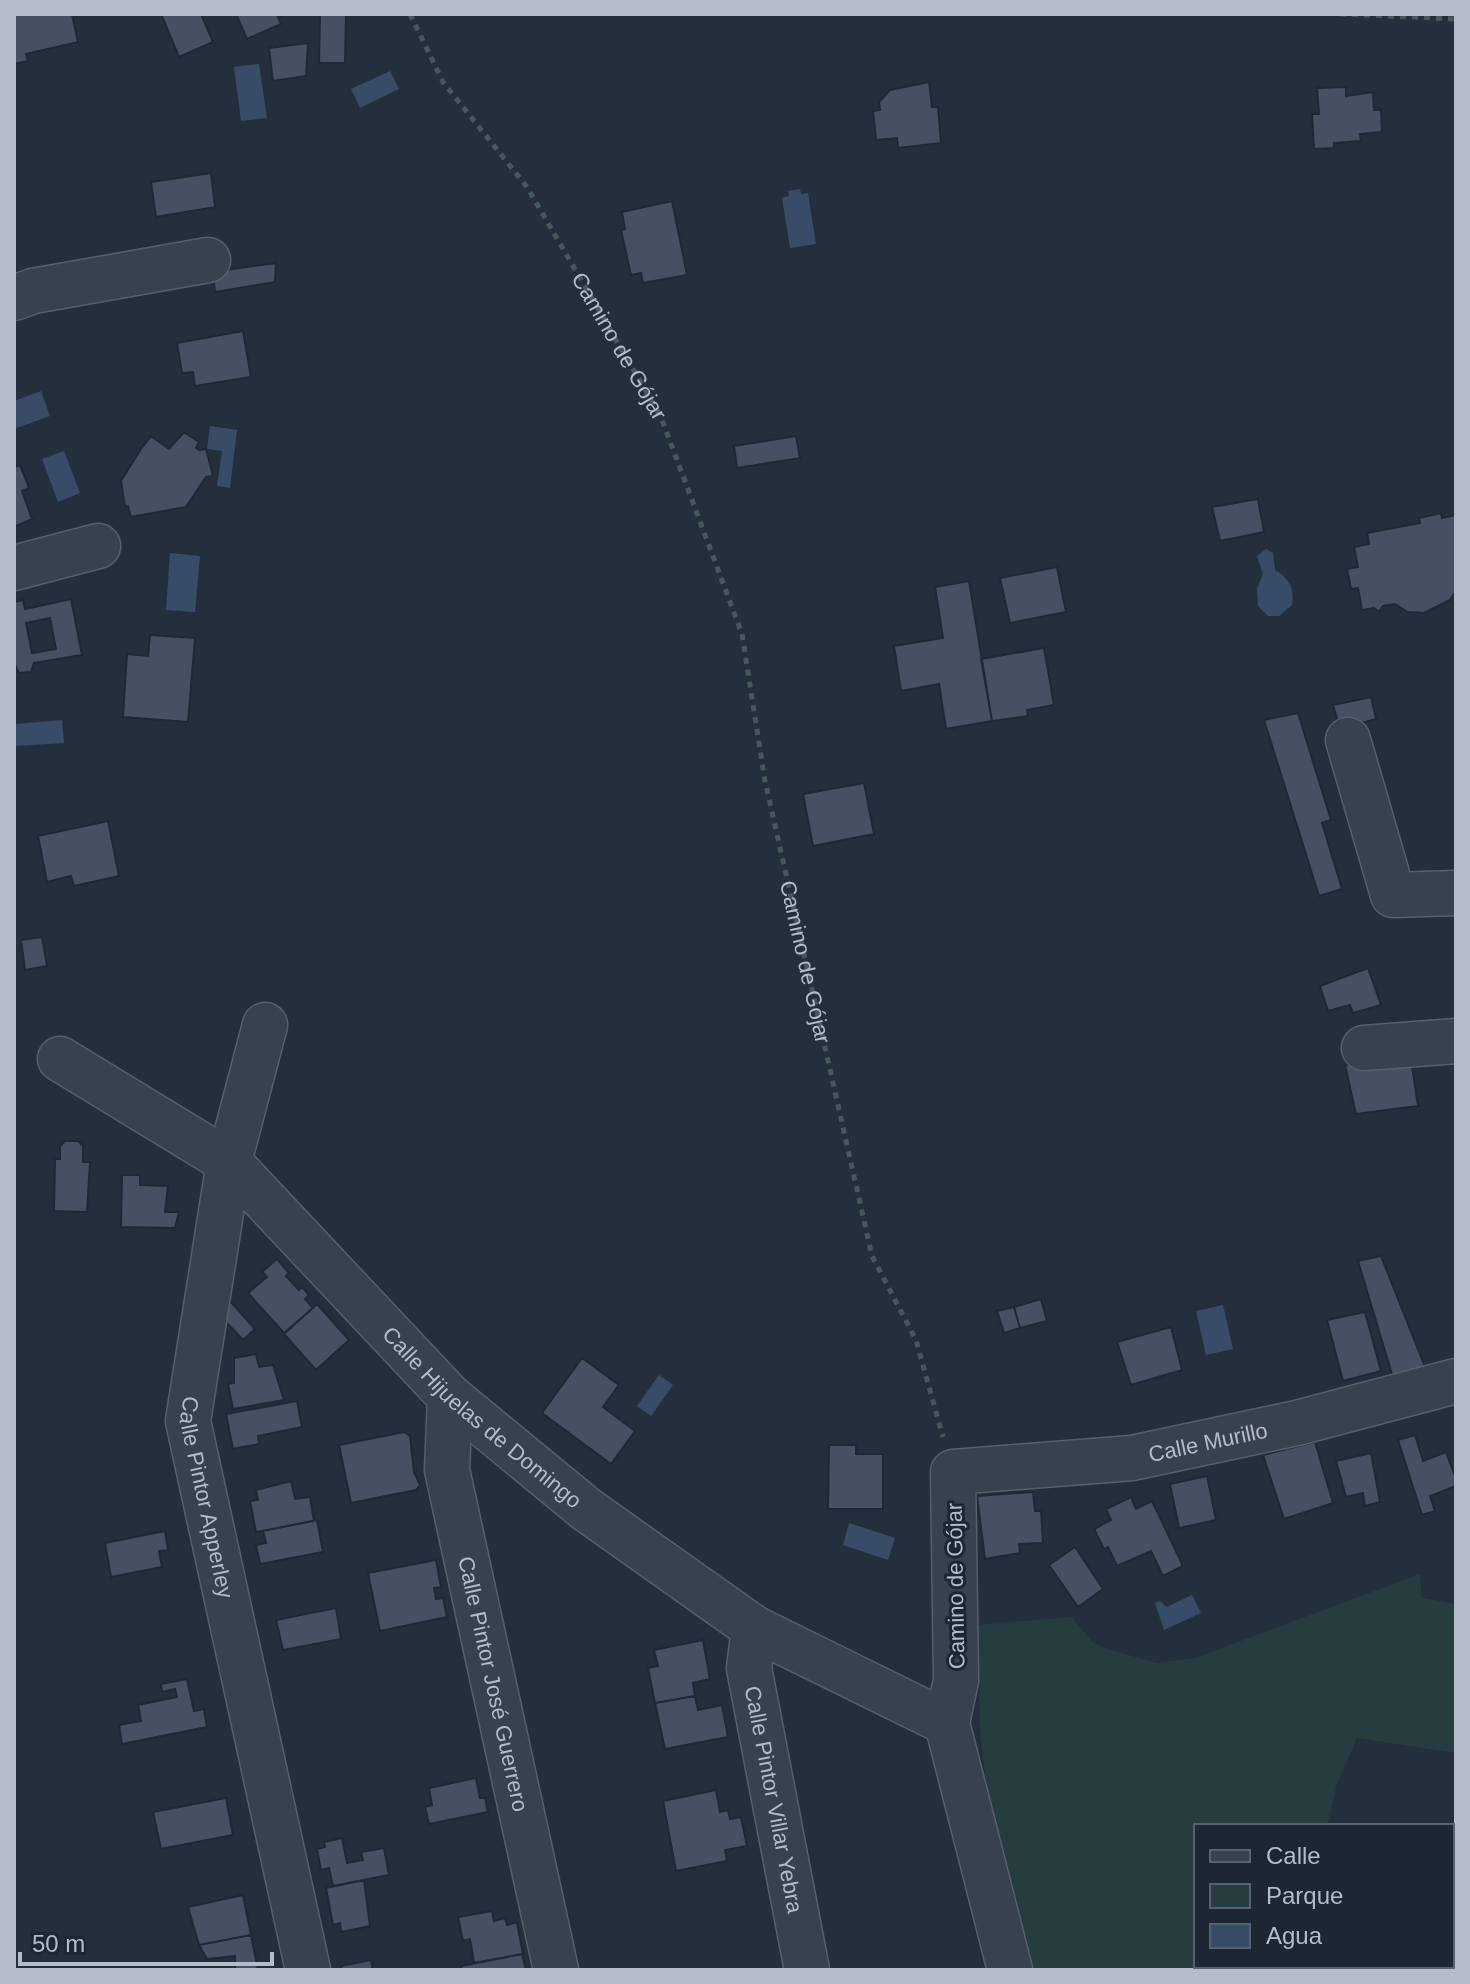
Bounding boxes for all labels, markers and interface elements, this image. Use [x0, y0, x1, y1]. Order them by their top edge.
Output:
street label: Camino de Gójar [566, 268, 672, 424]
street label: Camino de Gójar [775, 878, 836, 1046]
street label: Calle Hijuelas de Domingo [377, 1322, 587, 1513]
street label: Calle Pintor Apperley [175, 1395, 238, 1601]
street label: Calle Murillo [1146, 1418, 1270, 1467]
street label: Camino de Gójar [942, 1503, 969, 1669]
street label: Calle Pintor José Guerrero [453, 1554, 533, 1814]
street label: Calle Pintor Villar Yebra [740, 1684, 808, 1916]
legend [1194, 1824, 1454, 1968]
text: Calle [1266, 1842, 1321, 1869]
text: Parque [1266, 1882, 1343, 1909]
scale bar [20, 1916, 272, 1966]
text: Agua [1266, 1922, 1323, 1949]
text: 50 m [32, 1930, 85, 1957]

